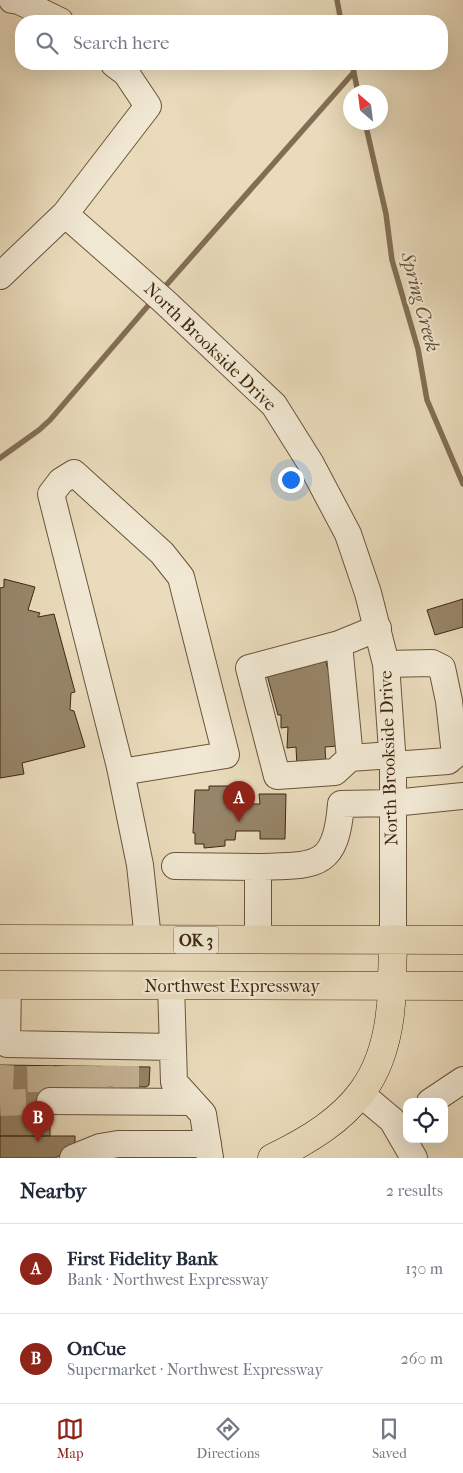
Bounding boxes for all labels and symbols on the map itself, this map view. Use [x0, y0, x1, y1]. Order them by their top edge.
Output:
north arrow [343, 85, 388, 130]
water label: Spring Creek [396, 249, 444, 354]
street label: North Brookside Drive [140, 279, 280, 416]
your location [278, 467, 304, 493]
street label: North Brookside Drive [375, 670, 403, 846]
pin: A [223, 781, 255, 822]
road number: OK 3 [174, 926, 218, 954]
street label: Northwest Expressway [144, 976, 321, 997]
pin: B [22, 1101, 54, 1142]

